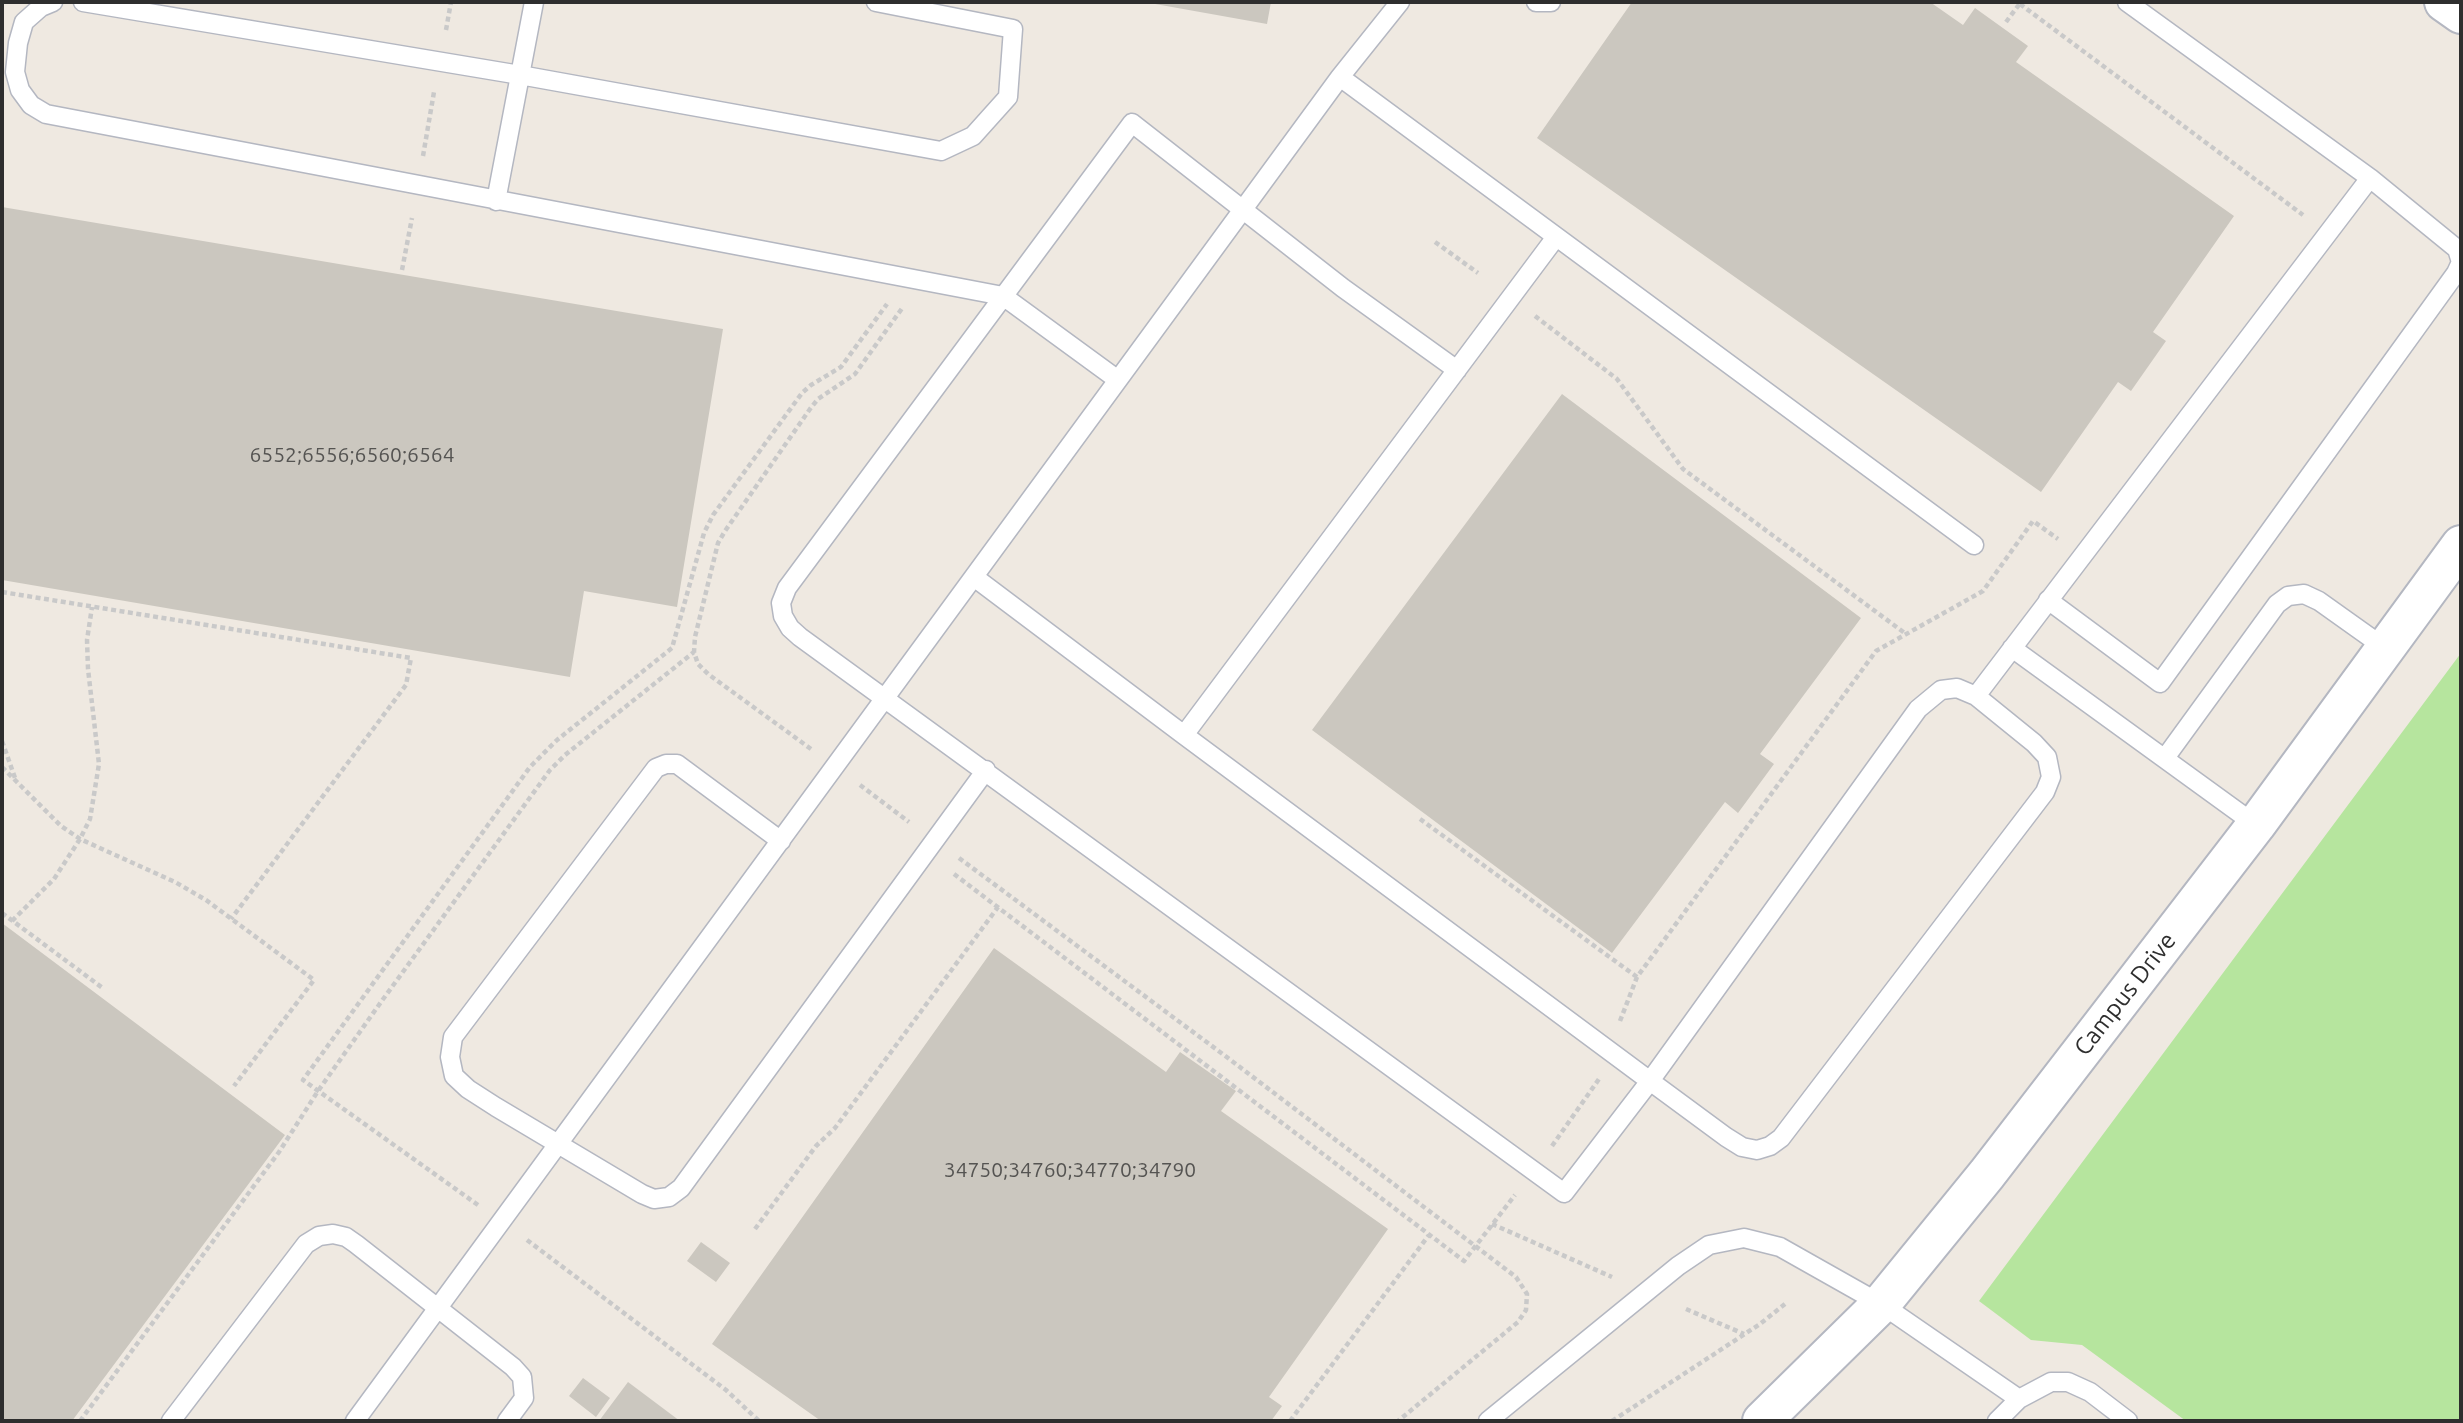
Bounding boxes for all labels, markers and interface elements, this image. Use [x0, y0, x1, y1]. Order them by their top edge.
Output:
house number: 6552;6556;6560;6564 [249, 442, 455, 468]
street label: Campus Drive [2068, 927, 2182, 1061]
house number: 34750;34760;34770;34790 [944, 1157, 1196, 1183]

